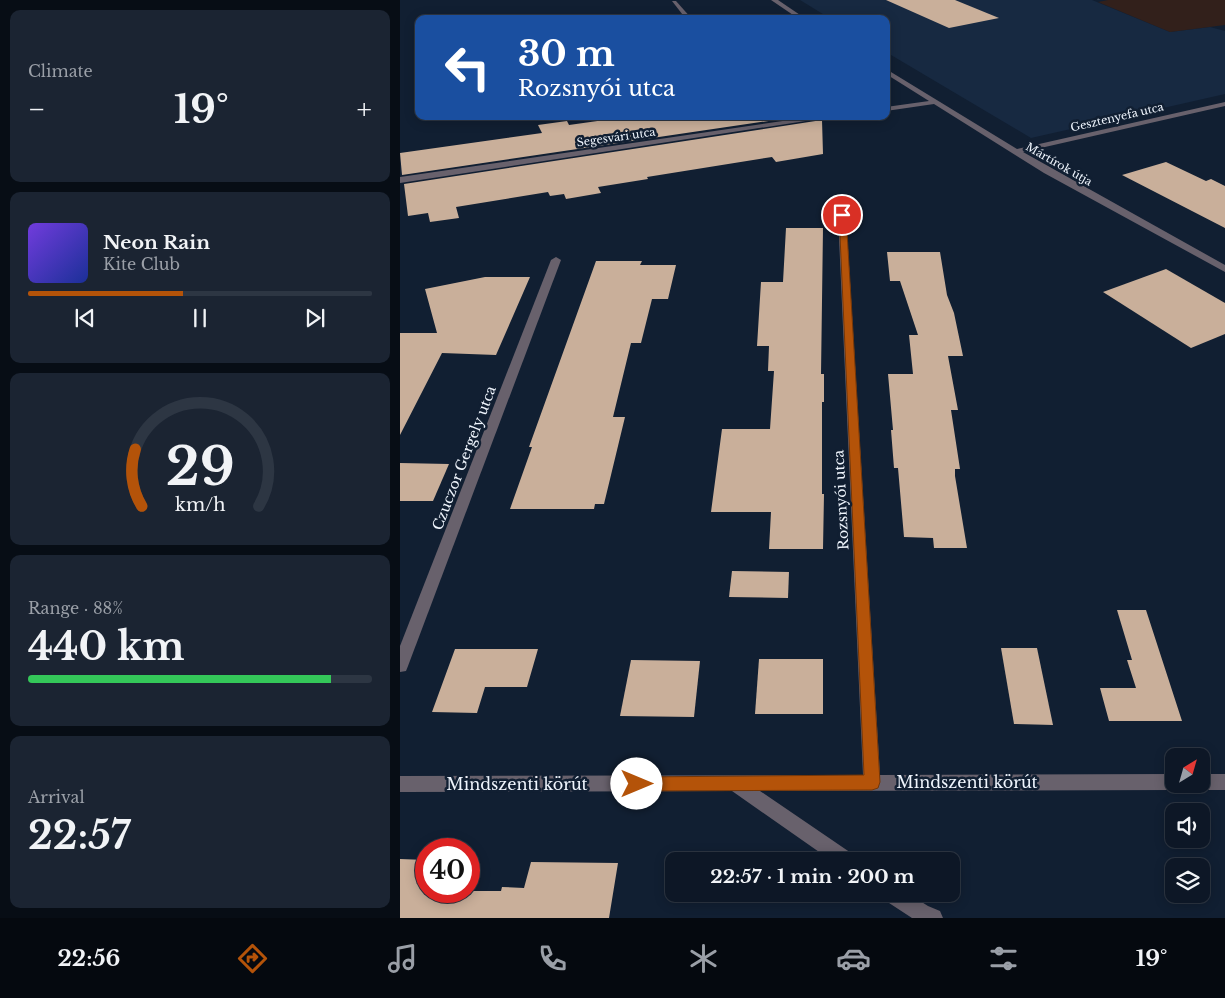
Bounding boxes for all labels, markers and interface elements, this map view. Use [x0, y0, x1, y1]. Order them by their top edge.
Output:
text: 30 m [518, 32, 615, 75]
icon: left [435, 35, 500, 100]
text: Climate [28, 61, 93, 81]
text: Rozsnyói utca [518, 75, 675, 102]
text: 19° [174, 86, 229, 133]
text: − [28, 92, 46, 127]
text: + [357, 92, 372, 127]
street label: Gesztenyefa utca [1069, 99, 1166, 135]
street label: Segesvári utca [576, 124, 657, 149]
street label: Mártírok útja [1023, 139, 1095, 189]
pin [821, 194, 863, 236]
icon: arrive [828, 201, 856, 229]
text: Neon Rain [103, 231, 210, 254]
text: Kite Club [103, 254, 180, 274]
icon: previous [71, 304, 99, 332]
icon: pause [186, 304, 214, 332]
icon: next [301, 304, 329, 332]
street label: Czuczor Gergely utca [428, 383, 500, 533]
text: 29 [166, 435, 234, 499]
street label: Rozsnyói utca [829, 449, 853, 550]
text: km/h [175, 494, 225, 516]
text: Range · 88% [28, 598, 123, 618]
text: 440 km [28, 623, 185, 670]
north arrow [1165, 748, 1210, 792]
map controls [1165, 748, 1210, 903]
position arrow [610, 757, 662, 809]
street label: Mindszenti körút [896, 772, 1038, 792]
street label: Mindszenti körút [446, 774, 588, 794]
text: Arrival [28, 787, 85, 807]
button: sound [1165, 803, 1210, 848]
text: 22:57 [28, 812, 131, 859]
speed limit sign: 40 [415, 838, 480, 903]
button: layers [1165, 858, 1210, 903]
text: 22:57 · 1 min · 200 m [710, 865, 915, 888]
icon: directions [235, 941, 270, 976]
icon: music [385, 941, 420, 976]
icon: phone [535, 941, 570, 976]
icon: climate [686, 941, 721, 976]
icon: car [836, 941, 871, 976]
icon: filters [986, 941, 1021, 976]
text: 22:56 [58, 945, 120, 972]
text: 19° [1136, 945, 1167, 972]

